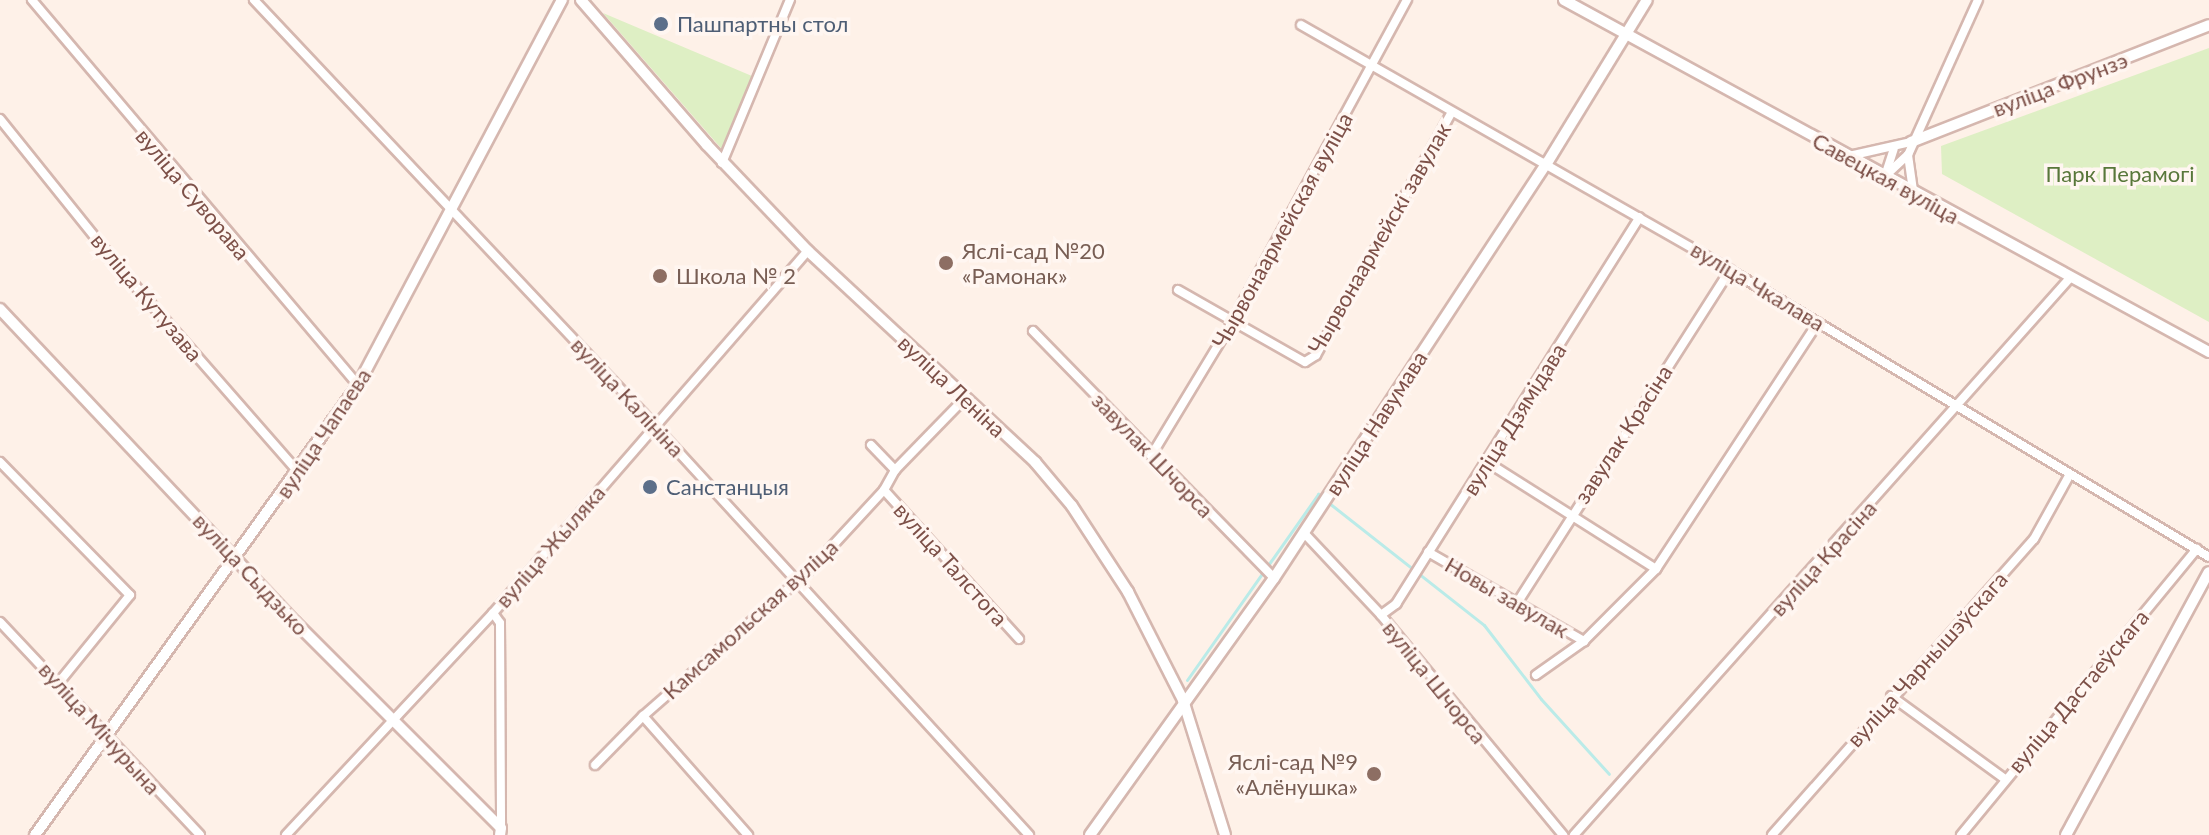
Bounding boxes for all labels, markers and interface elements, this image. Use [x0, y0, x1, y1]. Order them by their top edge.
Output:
place label: Пашпартны стол [677, 11, 848, 37]
marker: Пашпартны стол [652, 15, 670, 33]
street label: вуліца Фрунзэ [1989, 46, 2131, 122]
street label: Чырвонаармейская вуліца [1206, 108, 1358, 352]
street label: Чырвонаармейскі завулак [1302, 118, 1456, 358]
street label: вуліца Суворава [130, 123, 256, 265]
street label: Савецкая вуліца [1808, 127, 1964, 229]
park label: Парк Перамогі [2045, 161, 2195, 187]
street label: вуліца Кутузава [86, 228, 208, 366]
street label: вуліца Чкалава [1686, 236, 1830, 336]
place label: Яслі-сад №20 «Рамонак» [962, 237, 1105, 288]
marker: Яслі-сад №20 «Рамонак» [937, 254, 955, 272]
place label: Школа № 2 [676, 263, 796, 289]
marker: Школа № 2 [651, 267, 669, 285]
street label: вуліца Леніна [893, 330, 1011, 442]
street label: вуліца Калініна [566, 332, 690, 462]
street label: вуліца Дзямідава [1457, 338, 1571, 500]
street label: вуліца Навумава [1320, 346, 1432, 500]
street label: завулак Красіна [1568, 360, 1678, 508]
street label: вуліца Чапаева [270, 363, 376, 503]
street label: завулак Шчорса [1087, 387, 1219, 523]
place label: Санстанцыя [666, 474, 789, 500]
marker: Санстанцыя [641, 478, 659, 496]
street label: вуліца Жыляка [490, 479, 610, 613]
street label: вуліца Красіна [1764, 495, 1882, 621]
street label: вуліца Талстога [889, 497, 1013, 631]
street label: вуліца Сыдзько [188, 508, 314, 640]
street label: Камсамольская вуліца [657, 534, 843, 704]
street label: Новы завулак [1441, 551, 1573, 643]
street label: вуліца Чарнышэўскага [1841, 566, 2013, 752]
street label: вуліца Дастаеўскага [2002, 604, 2154, 778]
street label: вуліца Шчорса [1378, 615, 1492, 749]
street label: вуліца Мічурына [34, 656, 166, 800]
place label: Яслі-сад №9 «Алёнушка» [1228, 748, 1358, 800]
marker: Яслі-сад №9 «Алёнушка» [1365, 765, 1383, 783]

